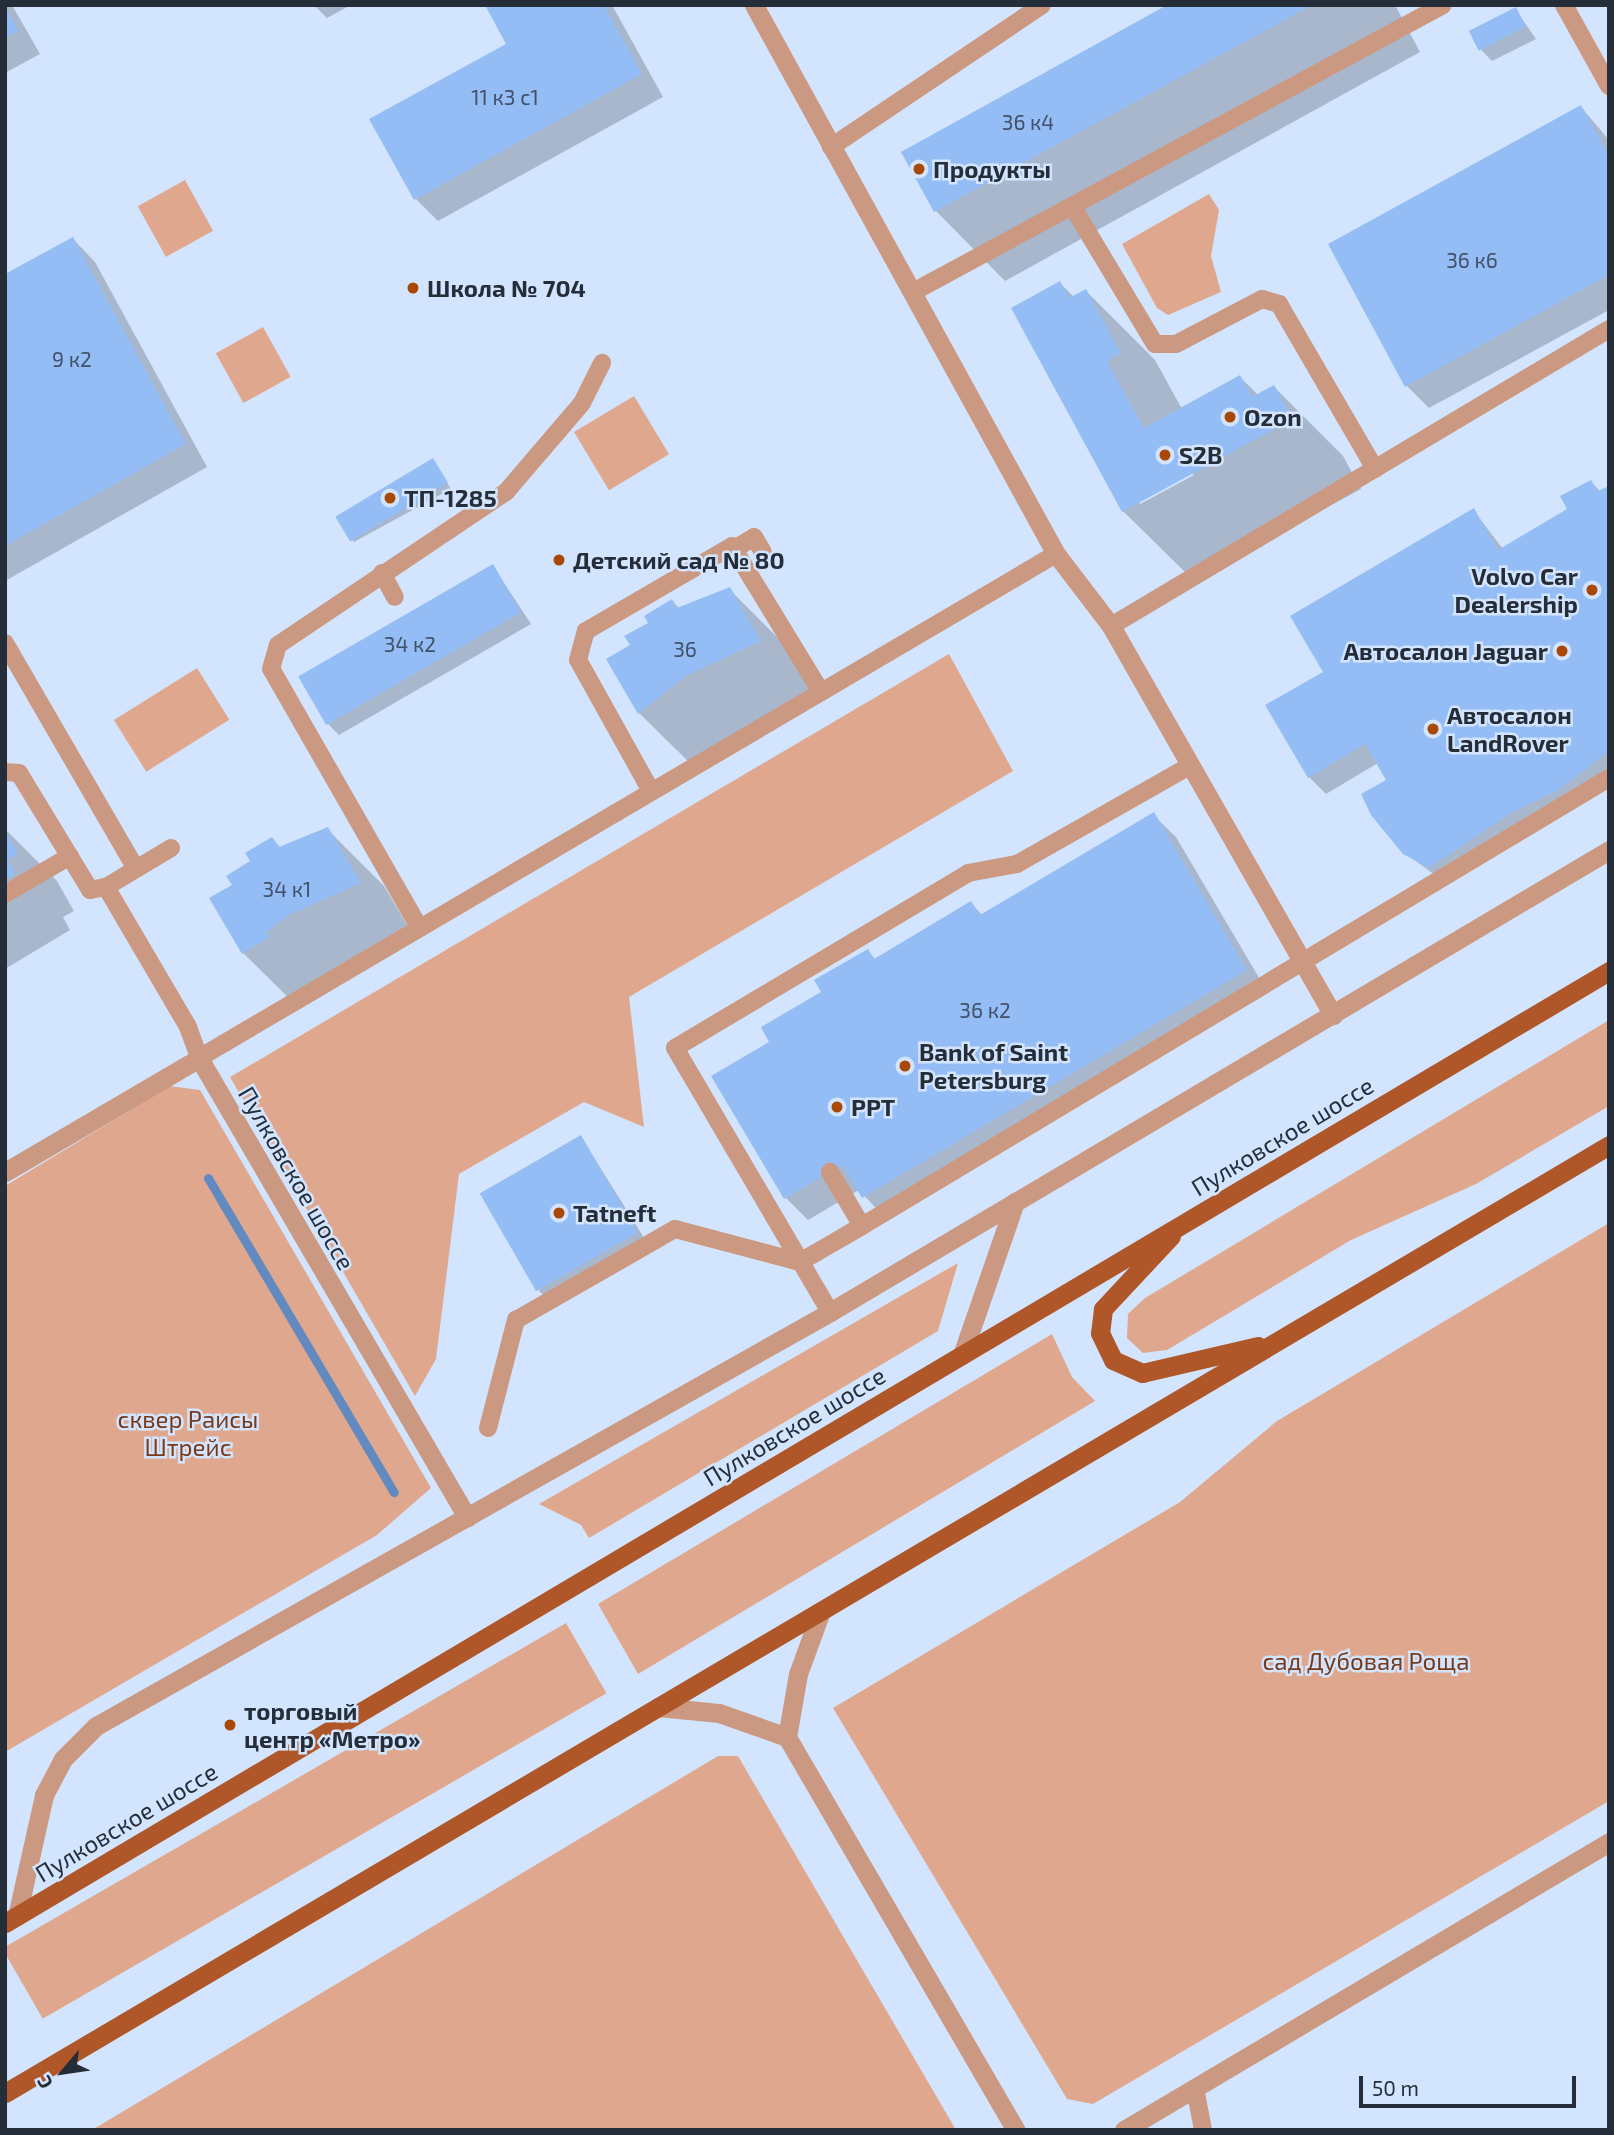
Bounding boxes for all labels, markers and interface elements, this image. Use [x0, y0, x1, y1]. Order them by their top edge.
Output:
house number: 11 к3 с1 [471, 84, 539, 110]
house number: 36 к4 [1002, 109, 1054, 135]
place label: Продукты [933, 155, 1051, 183]
marker: Продукты [911, 161, 927, 177]
house number: 36 к6 [1446, 247, 1498, 273]
place label: Школа № 704 [427, 274, 586, 302]
marker: Школа № 704 [405, 280, 421, 296]
house number: 9 к2 [52, 346, 92, 372]
place label: Ozon [1244, 403, 1302, 431]
marker: Ozon [1222, 409, 1238, 425]
place label: S2B [1179, 441, 1222, 469]
marker: S2B [1157, 447, 1173, 463]
place label: ТП-1285 [404, 484, 497, 512]
marker: ТП-1285 [382, 490, 398, 506]
place label: Детский сад № 80 [573, 546, 785, 574]
marker: Детский сад № 80 [551, 552, 567, 568]
place label: Volvo Car Dealership [1455, 562, 1578, 618]
marker: Volvo Car Dealership [1584, 582, 1600, 598]
house number: 34 к2 [384, 631, 436, 657]
house number: 36 [673, 636, 697, 662]
place label: Автосалон Jaguar [1343, 637, 1548, 665]
marker: Автосалон Jaguar [1554, 643, 1570, 659]
place label: Автосалон LandRover [1447, 701, 1572, 757]
marker: Автосалон LandRover [1425, 721, 1441, 737]
house number: 34 к1 [263, 876, 311, 902]
house number: 36 к2 [959, 997, 1011, 1023]
place label: Bank of Saint Petersburg [919, 1038, 1069, 1094]
marker: Bank of Saint Petersburg [897, 1058, 913, 1074]
street label: Пулковское шоссе [1186, 1070, 1378, 1202]
street label: Пулковское шоссе [233, 1081, 361, 1275]
place label: РРТ [851, 1093, 895, 1121]
marker: РРТ [829, 1099, 845, 1115]
place label: Tatneft [573, 1199, 656, 1227]
marker: Tatneft [551, 1205, 567, 1221]
street label: Пулковское шоссе [698, 1360, 890, 1492]
park label: сквер Раисы Штрейс [118, 1405, 258, 1461]
park label: сад Дубовая Роща [1262, 1647, 1470, 1675]
place label: торговый центр «Метро» [244, 1697, 420, 1753]
marker: торговый центр «Метро» [222, 1717, 238, 1733]
street label: Пулковское шоссе [30, 1756, 222, 1888]
north arrow [28, 2037, 98, 2107]
scale bar [1362, 2062, 1579, 2106]
text: С [31, 2072, 57, 2093]
text: 50 m [1372, 2075, 1419, 2100]

